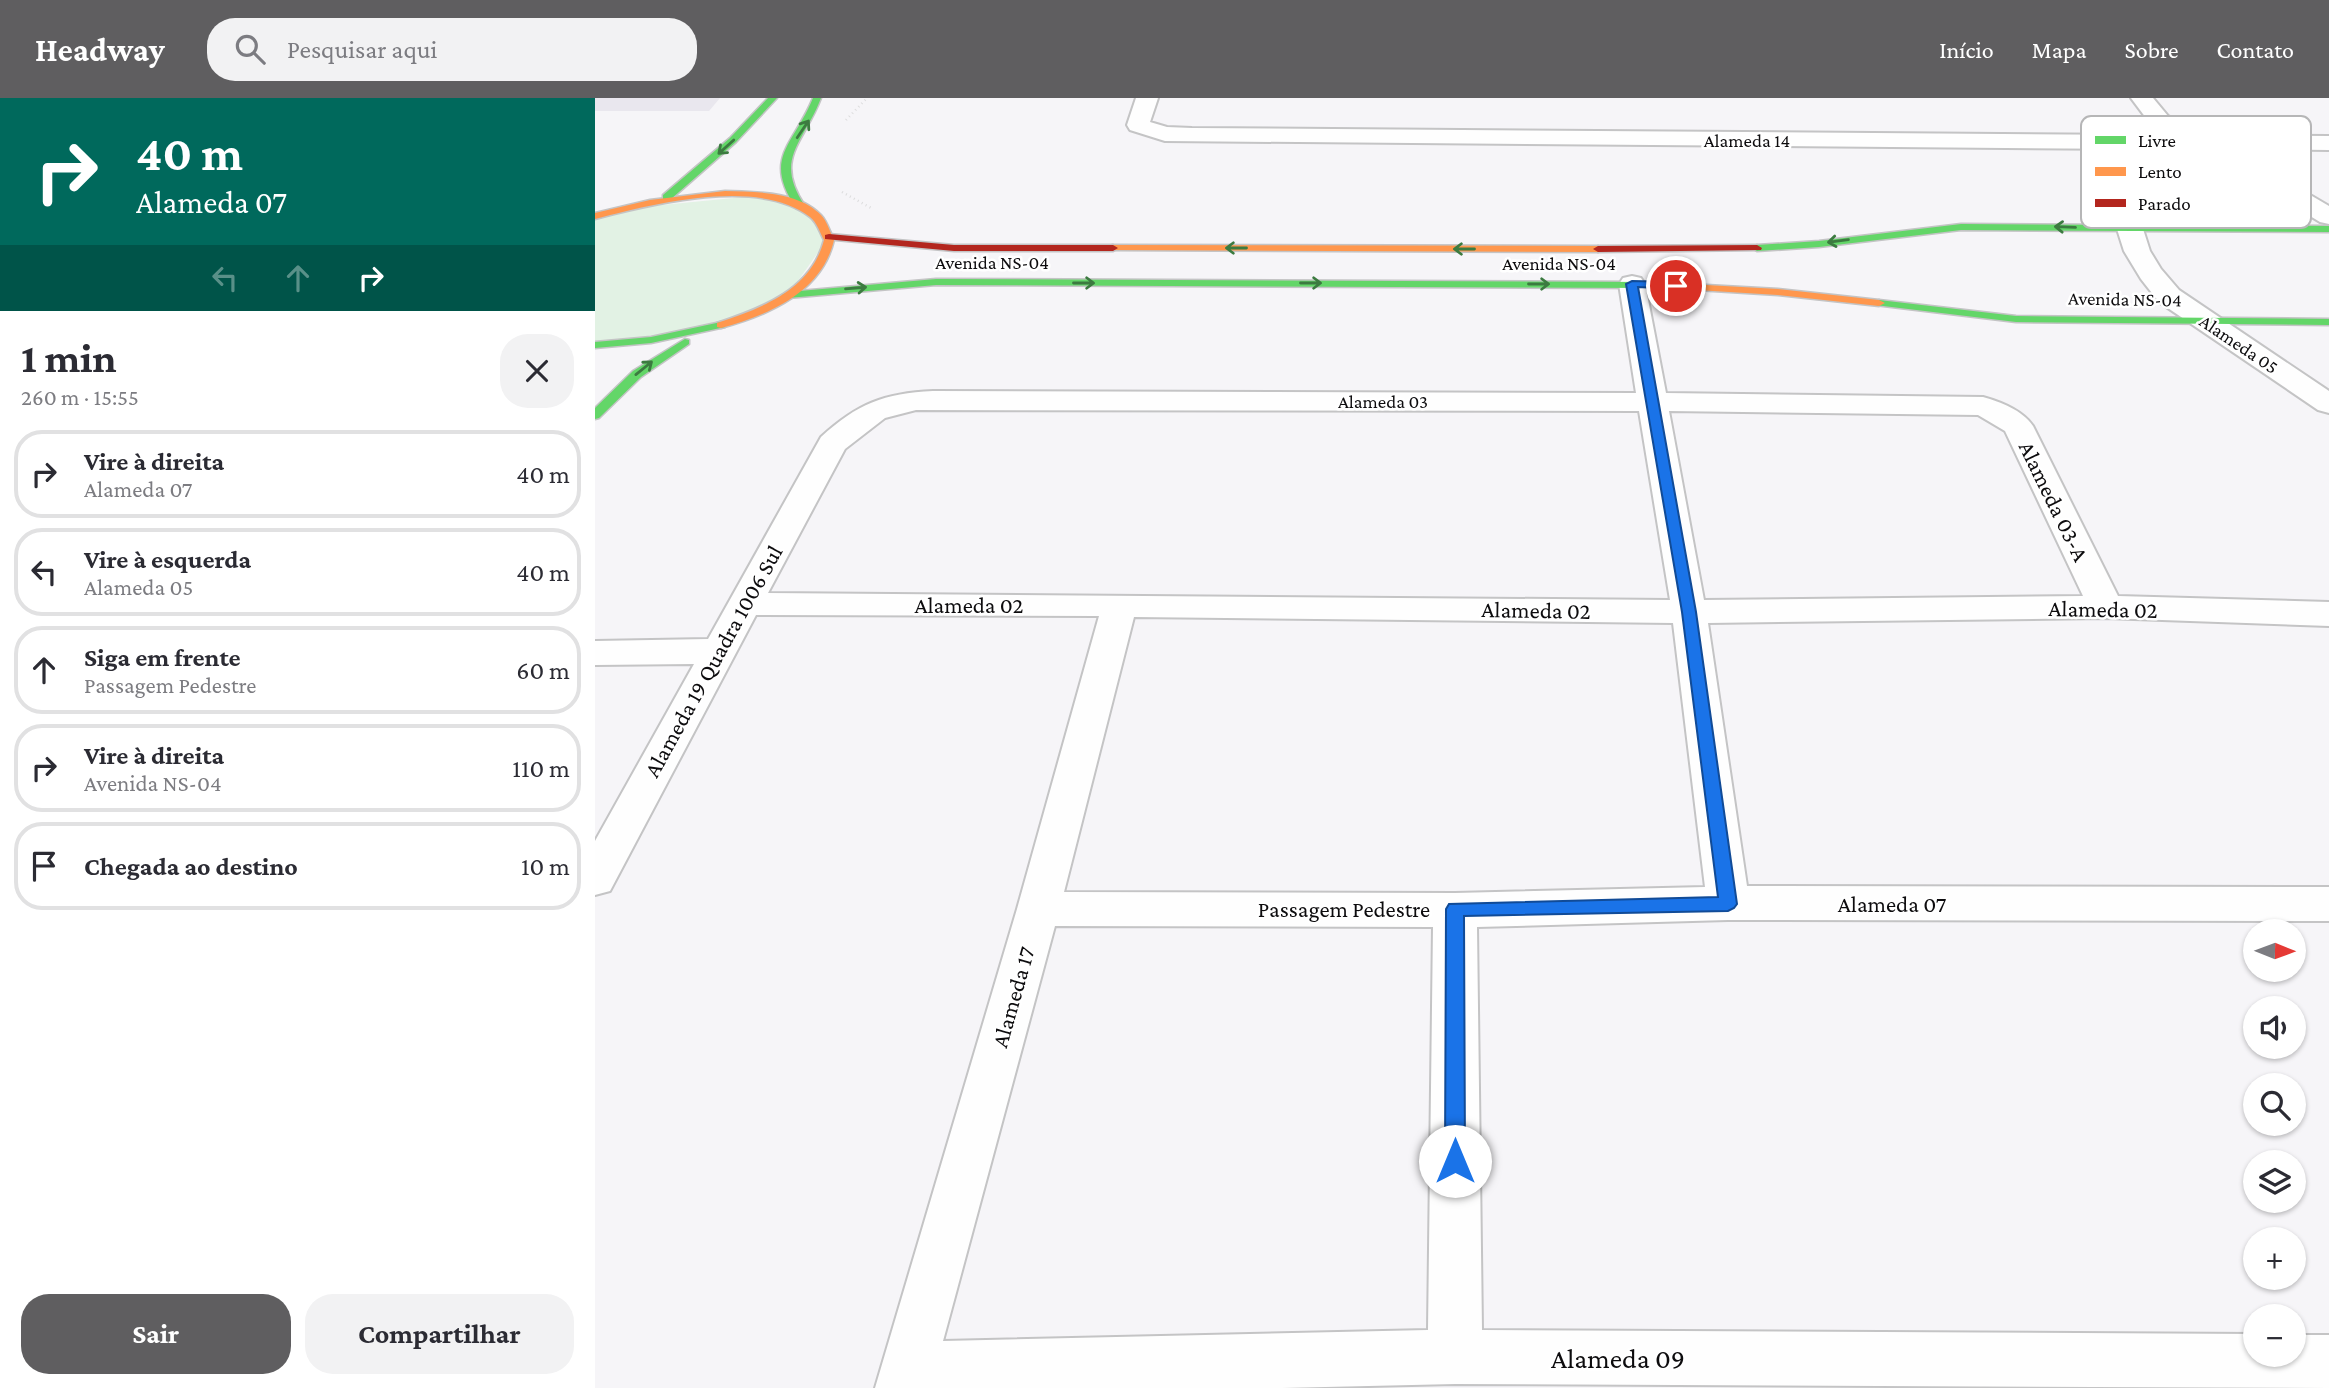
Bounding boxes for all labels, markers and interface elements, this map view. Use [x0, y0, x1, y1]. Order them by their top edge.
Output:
search box [207, 18, 697, 81]
icon: search [231, 30, 269, 68]
text: Headway [35, 31, 165, 68]
text: Pesquisar aqui [287, 35, 437, 64]
text: Início [1939, 36, 1994, 63]
text: Mapa [2032, 36, 2087, 63]
text: Sobre [2125, 36, 2179, 63]
text: Contato [2217, 36, 2294, 63]
legend [2081, 116, 2311, 228]
one-way arrow [796, 120, 810, 139]
icon: right [21, 126, 112, 217]
text: 40 m [136, 126, 243, 181]
street label: Alameda 14 [1704, 130, 1790, 151]
text: Livre [2138, 130, 2176, 151]
one-way arrow [717, 139, 735, 155]
text: Lento [2138, 161, 2182, 182]
text: Alameda 07 [136, 184, 287, 220]
text: Parado [2138, 193, 2191, 214]
one-way arrow [2054, 221, 2077, 234]
one-way arrow [1827, 235, 1850, 248]
one-way arrow [1225, 241, 1248, 255]
one-way arrow [1453, 242, 1476, 256]
street label: Avenida NS-04 [935, 252, 1049, 273]
street label: Avenida NS-04 [1502, 253, 1616, 274]
pin [1646, 256, 1706, 316]
icon: left [206, 259, 244, 297]
icon: ahead [279, 259, 317, 297]
icon: right [352, 259, 390, 297]
icon: arrive [1657, 267, 1695, 305]
one-way arrow [1072, 276, 1095, 290]
one-way arrow [1299, 276, 1322, 290]
one-way arrow [1527, 277, 1550, 291]
one-way arrow [844, 281, 867, 294]
street label: Avenida NS-04 [2068, 288, 2182, 310]
street label: Alameda 05 [2196, 310, 2282, 378]
text: 1 min [21, 334, 117, 381]
button: close [500, 334, 574, 408]
one-way arrow [634, 360, 652, 375]
text: 260 m · 15:55 [21, 384, 139, 410]
street label: Alameda 03 [1338, 391, 1428, 412]
street label: Alameda 03-A [2014, 437, 2095, 566]
text: Vire à direita [84, 447, 224, 476]
icon: right [25, 455, 63, 493]
text: 40 m [516, 460, 570, 489]
text: Alameda 07 [84, 476, 192, 502]
street label: Alameda 19 Quadra 1006 Sul [638, 541, 788, 781]
text: Vire à esquerda [84, 545, 251, 574]
icon: left [25, 553, 63, 591]
text: 40 m [516, 558, 570, 587]
text: Alameda 05 [84, 574, 193, 600]
street label: Alameda 02 [914, 592, 1024, 618]
street label: Alameda 02 [2048, 595, 2158, 623]
street label: Alameda 02 [1481, 596, 1591, 624]
text: Siga em frente [84, 643, 241, 672]
icon: ahead [25, 651, 63, 689]
text: 60 m [516, 656, 570, 685]
text: Passagem Pedestre [84, 672, 256, 698]
text: Vire à direita [84, 741, 224, 770]
icon: right [25, 749, 63, 787]
text: 110 m [512, 754, 570, 783]
text: Avenida NS-04 [84, 770, 222, 796]
icon: arrive [25, 847, 63, 885]
text: Chegada ao destino [84, 852, 298, 881]
text: 10 m [521, 852, 570, 881]
street label: Alameda 07 [1838, 891, 1947, 917]
street label: Passagem Pedestre [1258, 896, 1430, 922]
north arrow [2243, 919, 2307, 982]
map controls [2243, 919, 2306, 1367]
street label: Alameda 17 [986, 943, 1040, 1050]
button: sound [2243, 996, 2306, 1059]
button: search [2243, 1073, 2306, 1136]
position arrow [1418, 1124, 1492, 1198]
button: layers [2243, 1150, 2306, 1213]
button: + [2243, 1227, 2306, 1290]
button: Sair [21, 1294, 291, 1374]
button: Compartilhar [305, 1294, 574, 1374]
button: − [2243, 1304, 2306, 1367]
street label: Alameda 09 [1551, 1343, 1685, 1374]

